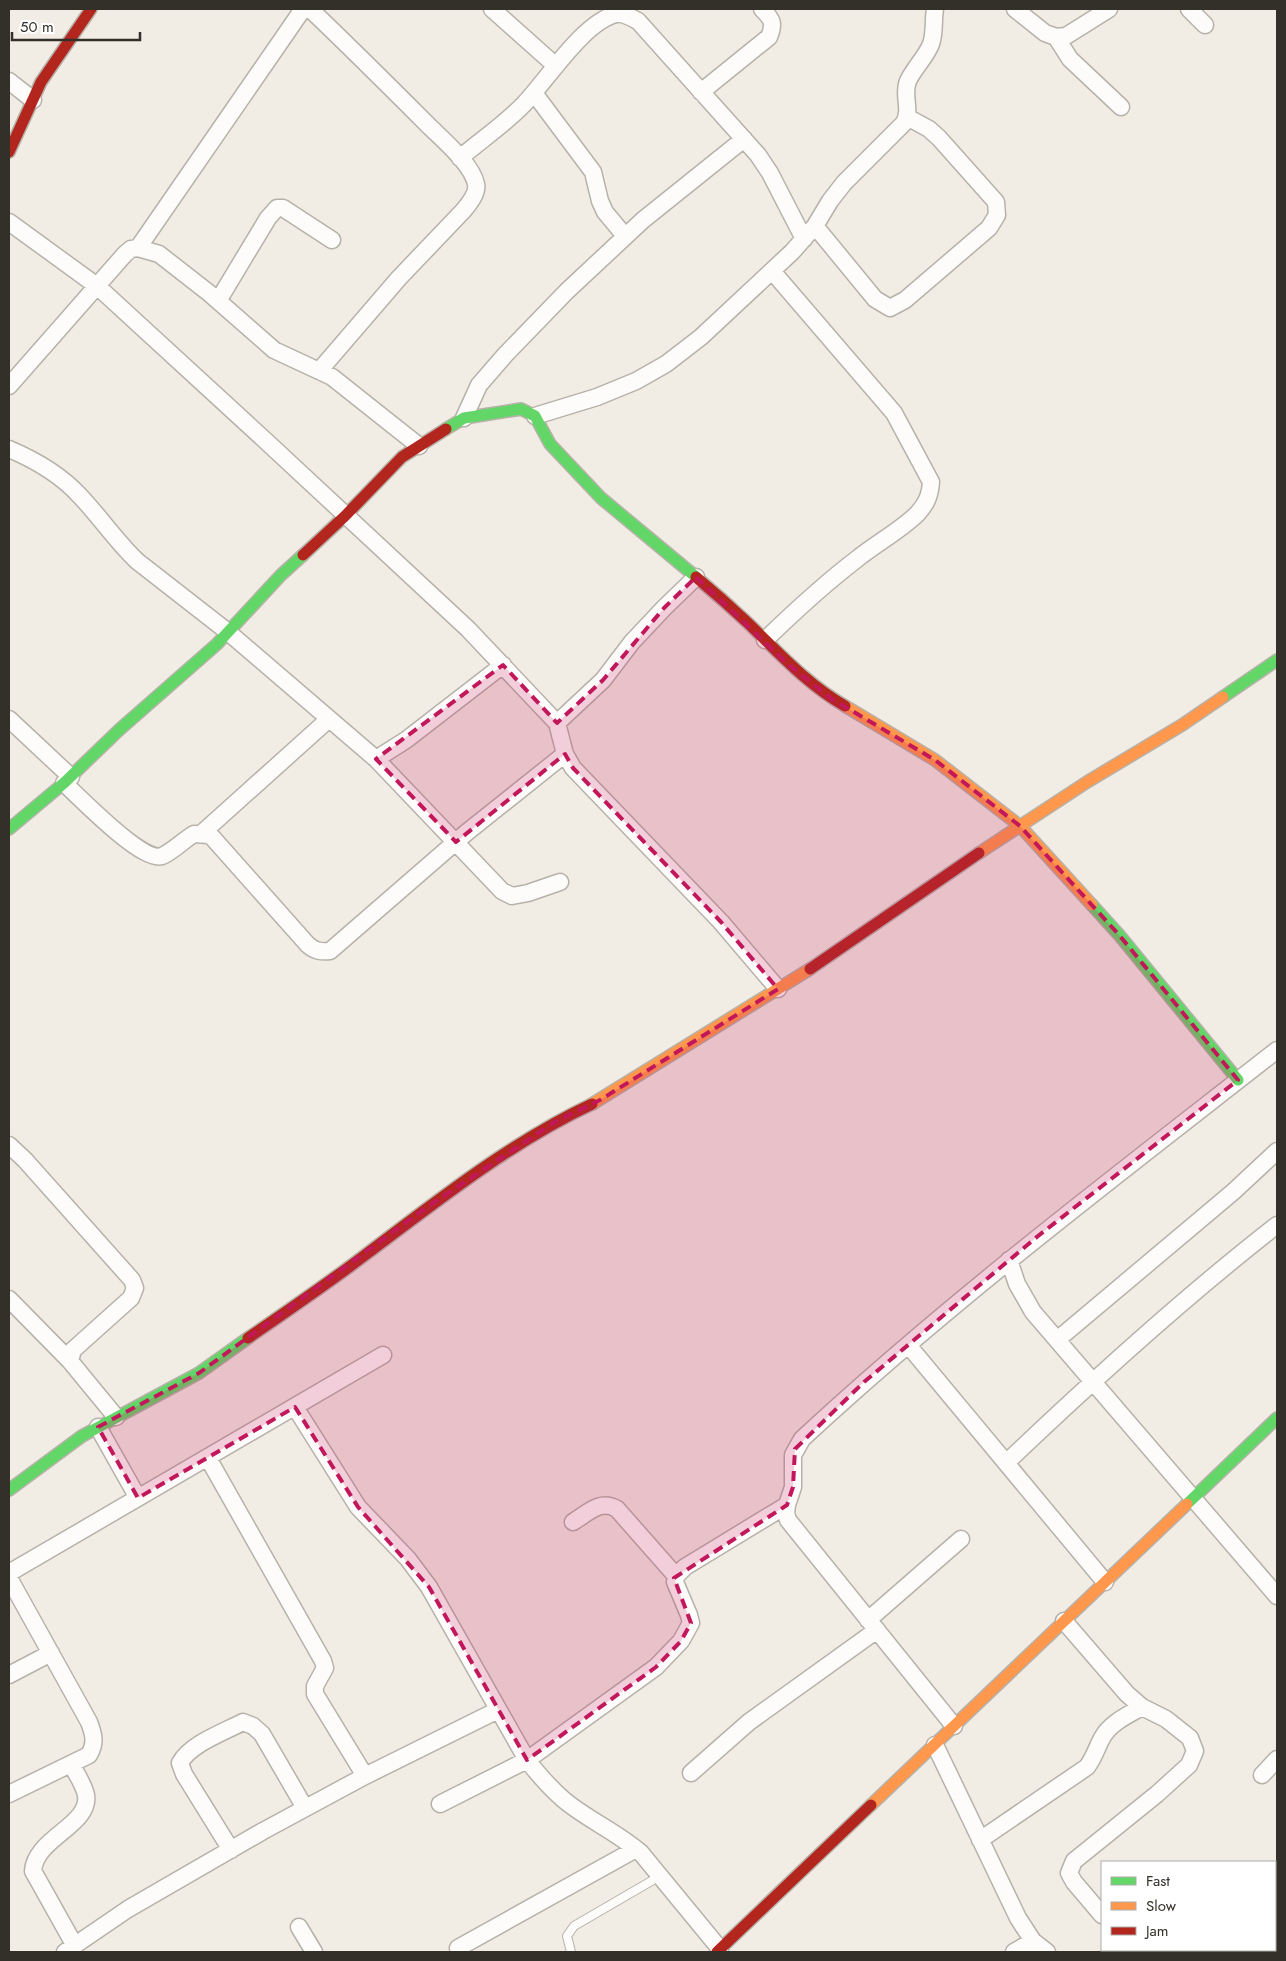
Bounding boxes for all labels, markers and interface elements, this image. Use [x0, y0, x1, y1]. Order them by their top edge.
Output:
scale bar [12, 10, 140, 42]
text: 50 m [20, 16, 54, 38]
legend [1101, 1861, 1276, 1951]
text: Fast [1146, 1870, 1170, 1892]
text: Slow [1146, 1895, 1177, 1917]
text: Jam [1144, 1920, 1169, 1942]

